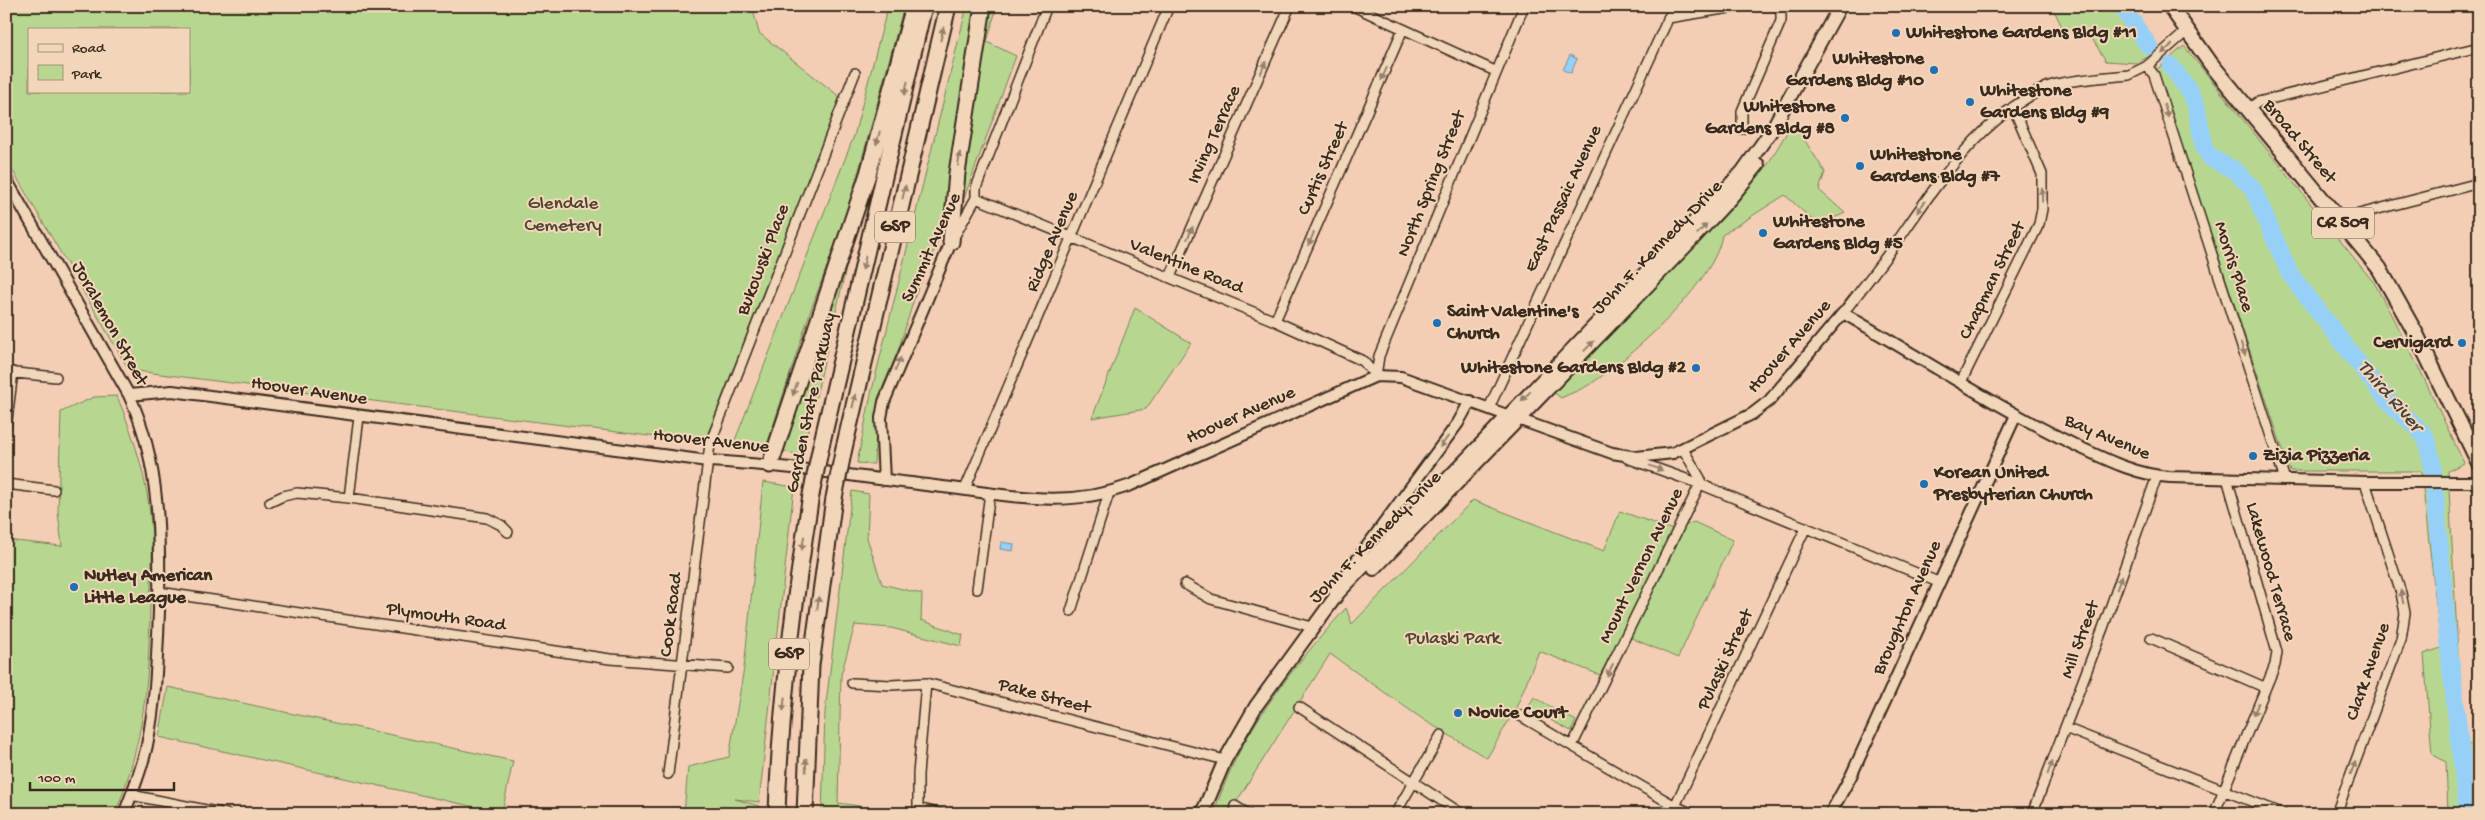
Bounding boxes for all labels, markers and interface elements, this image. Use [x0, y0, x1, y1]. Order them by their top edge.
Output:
place label: Whitestone Gardens Bldg #11 [1905, 22, 2137, 45]
one-way arrow [938, 26, 946, 41]
marker: Whitestone Gardens Bldg #11 [1890, 27, 1902, 39]
legend [28, 28, 190, 92]
text: Road [72, 40, 106, 58]
one-way arrow [2161, 43, 2173, 55]
place label: Whitestone Gardens Bldg #10 [1786, 48, 1925, 93]
one-way arrow [1259, 61, 1267, 75]
marker: Whitestone Gardens Bldg #10 [1928, 64, 1940, 76]
text: Park [71, 66, 102, 84]
one-way arrow [1379, 67, 1387, 81]
place label: Whitestone Gardens Bldg #9 [1979, 80, 2110, 125]
one-way arrow [902, 81, 910, 96]
street label: Irving Terrace [1183, 82, 1247, 188]
street label: Broad Street [2256, 94, 2342, 191]
place label: Whitestone Gardens Bldg #8 [1705, 96, 1836, 141]
marker: Whitestone Gardens Bldg #9 [1964, 96, 1976, 108]
one-way arrow [2162, 104, 2170, 119]
street label: North Spring Street [1392, 106, 1473, 260]
marker: Whitestone Gardens Bldg #8 [1839, 112, 1851, 124]
street label: Curtis Street [1293, 117, 1356, 219]
street label: East Passaic Avenue [1520, 122, 1608, 276]
one-way arrow [874, 130, 882, 145]
place label: Whitestone Gardens Bldg #7 [1869, 144, 2001, 189]
one-way arrow [956, 151, 964, 167]
marker: Whitestone Gardens Bldg #7 [1854, 160, 1866, 172]
street label: John F. Kennedy Drive [1588, 176, 1728, 320]
one-way arrow [900, 184, 908, 199]
one-way arrow [2038, 186, 2046, 202]
street label: Ridge Avenue [1021, 188, 1085, 296]
street label: Summit Avenue [897, 189, 967, 306]
park label: Glendale Cemetery [524, 193, 602, 238]
one-way arrow [1916, 200, 1926, 214]
street label: Bukowski Place [732, 201, 796, 320]
road number: CR 509 [2312, 208, 2374, 238]
place label: Whitestone Gardens Bldg #5 [1772, 211, 1903, 256]
road number: GSP [875, 212, 915, 242]
street label: Chapman Street [1954, 216, 2033, 344]
street label: Morris Place [2208, 219, 2258, 315]
one-way arrow [1696, 223, 1708, 235]
one-way arrow [1186, 226, 1194, 240]
marker: Whitestone Gardens Bldg #5 [1757, 227, 1769, 239]
one-way arrow [1307, 232, 1315, 246]
street label: Valentine Road [1125, 233, 1248, 301]
one-way arrow [860, 256, 868, 271]
street label: Joralemon Street [65, 258, 154, 392]
street label: Hoover Avenue [1743, 295, 1837, 399]
place label: Saint Valentine's Church [1446, 301, 1579, 346]
street label: Garden State Parkway [782, 310, 842, 495]
marker: Saint Valentine's Church [1431, 317, 1443, 329]
place label: Cervigard [2372, 332, 2454, 355]
marker: Cervigard [2456, 337, 2468, 349]
one-way arrow [1583, 341, 1595, 353]
one-way arrow [2239, 341, 2247, 356]
water label: Third River [2352, 356, 2429, 440]
one-way arrow [895, 357, 903, 371]
place label: Whitestone Gardens Bldg #2 [1460, 357, 1687, 380]
marker: Whitestone Gardens Bldg #2 [1690, 362, 1702, 374]
street label: Hoover Avenue [249, 372, 369, 412]
one-way arrow [791, 382, 799, 397]
street label: Hoover Avenue [1183, 382, 1299, 450]
one-way arrow [1521, 390, 1533, 402]
one-way arrow [850, 393, 858, 408]
street label: Bay Avenue [2060, 409, 2154, 466]
street label: Hoover Avenue [652, 424, 771, 460]
one-way arrow [1439, 435, 1449, 449]
place label: Zizia Pizzeria [2263, 445, 2371, 468]
marker: Zizia Pizzeria [2247, 450, 2259, 462]
place label: Korean United Presbyterian Church [1933, 462, 2093, 507]
one-way arrow [1648, 465, 1663, 473]
street label: John F. Kennedy Drive [1305, 467, 1447, 609]
marker: Korean United Presbyterian Church [1918, 478, 1930, 490]
street label: Mount Vernon Avenue [1594, 484, 1690, 647]
street label: Lakewood Terrace [2239, 500, 2301, 644]
one-way arrow [799, 535, 807, 551]
street label: Broughton Avenue [1868, 537, 1948, 680]
place label: Nutley American Little League [84, 565, 213, 610]
street label: Cook Road [655, 570, 689, 658]
one-way arrow [2116, 576, 2123, 591]
marker: Nutley American Little League [68, 581, 80, 593]
one-way arrow [2397, 589, 2405, 605]
one-way arrow [814, 595, 822, 611]
street label: Mill Street [2056, 596, 2106, 682]
street label: Plymouth Road [384, 598, 509, 638]
street label: Pulaski Street [1692, 604, 1760, 715]
street label: Clark Avenue [2342, 620, 2397, 724]
park label: Pulaski Park [1405, 628, 1502, 651]
road number: GSP [769, 639, 809, 670]
one-way arrow [1606, 663, 1614, 677]
street label: Pake Street [994, 673, 1095, 721]
one-way arrow [780, 697, 788, 713]
one-way arrow [2252, 701, 2259, 716]
place label: Novice Court [1468, 702, 1569, 725]
marker: Novice Court [1452, 707, 1464, 719]
one-way arrow [803, 757, 811, 773]
scale bar [30, 760, 174, 792]
one-way arrow [2046, 760, 2054, 775]
one-way arrow [2349, 760, 2357, 775]
text: 100 m [37, 770, 76, 788]

